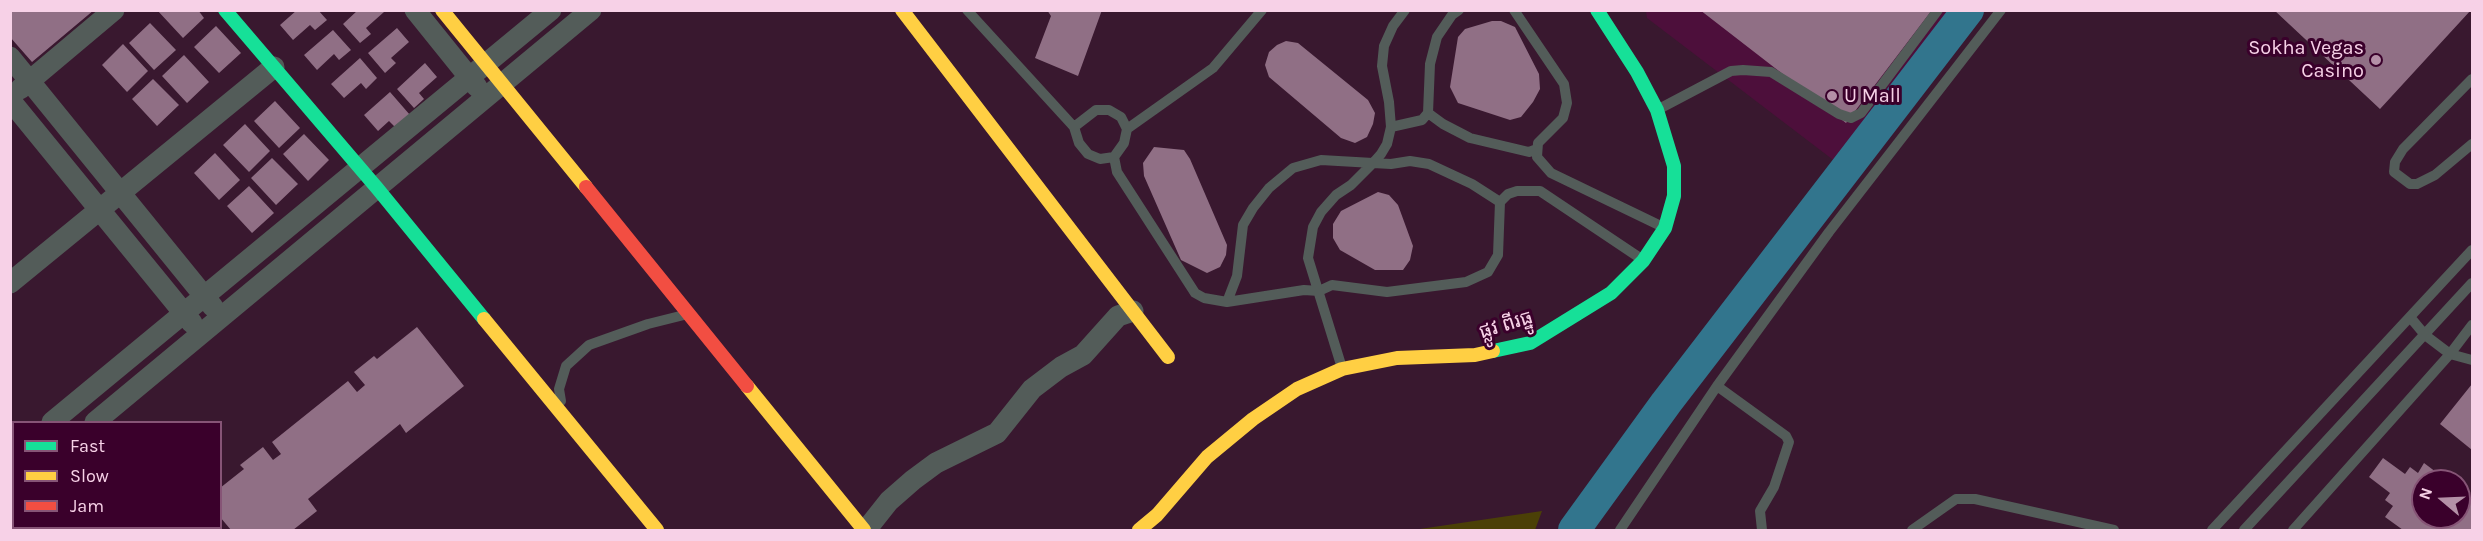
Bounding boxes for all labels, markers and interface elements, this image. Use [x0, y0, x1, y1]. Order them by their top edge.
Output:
place label: Sokha Vegas Casino [2248, 36, 2364, 83]
marker: Sokha Vegas Casino [2369, 53, 2383, 67]
place label: U Mall [1844, 84, 1901, 108]
marker: U Mall [1825, 89, 1839, 103]
street label: ផ្លូវ ពីរធ្នូ [1476, 305, 1536, 345]
legend [12, 421, 222, 529]
text: Fast [70, 435, 105, 457]
text: Slow [70, 465, 109, 487]
north arrow [2411, 469, 2471, 529]
text: N [2415, 485, 2436, 502]
text: Jam [70, 495, 104, 517]

